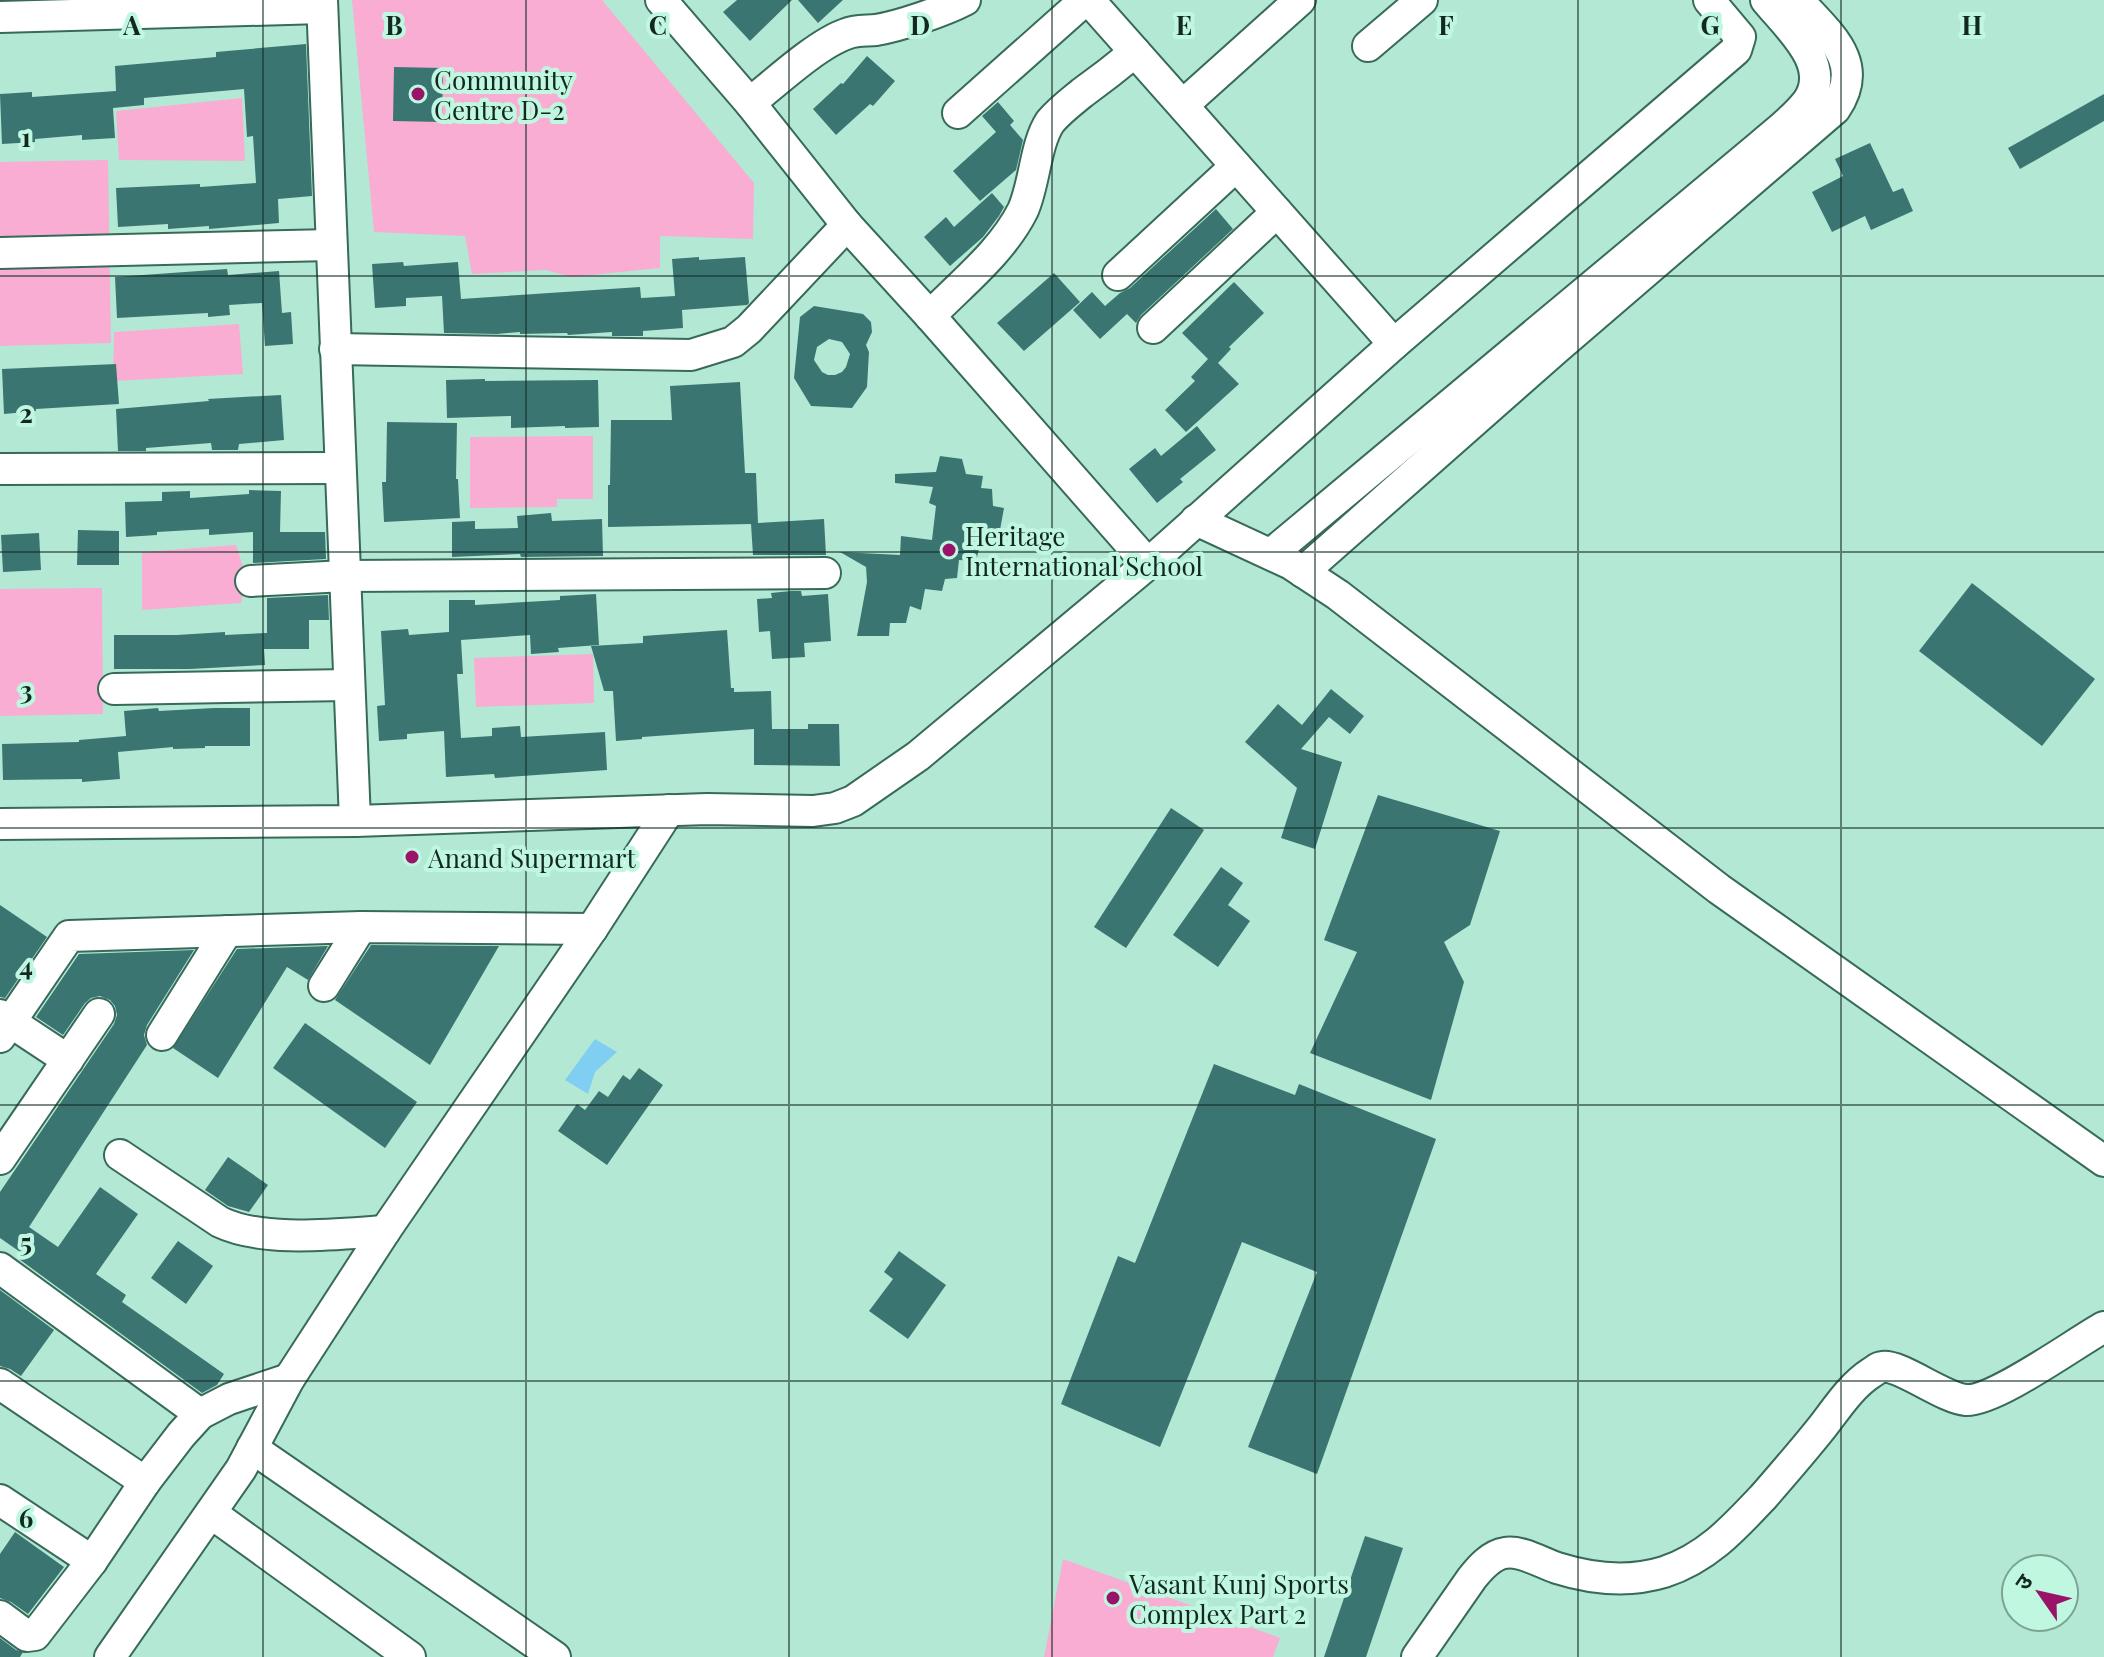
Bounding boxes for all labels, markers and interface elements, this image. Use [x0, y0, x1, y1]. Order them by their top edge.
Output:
text: A [122, 7, 141, 42]
text: B [385, 7, 403, 42]
text: C [649, 7, 667, 42]
text: D [910, 7, 930, 42]
text: E [1176, 7, 1192, 42]
text: F [1438, 7, 1454, 42]
text: G [1700, 7, 1720, 42]
text: H [1962, 7, 1982, 42]
place label: Community Centre D-2 [434, 62, 573, 127]
marker: Community Centre D-2 [409, 85, 427, 103]
text: 1 [21, 119, 31, 154]
text: 2 [19, 395, 33, 430]
place label: Heritage International School [965, 518, 1203, 583]
marker: Heritage International School [940, 541, 958, 559]
text: 3 [20, 672, 32, 707]
place label: Anand Supermart [427, 840, 637, 875]
marker: Anand Supermart [403, 848, 421, 866]
text: 4 [19, 948, 33, 983]
text: 5 [20, 1224, 32, 1259]
text: 6 [19, 1500, 33, 1535]
north arrow [2000, 1553, 2080, 1633]
place label: Vasant Kunj Sports Complex Part 2 [1128, 1566, 1349, 1631]
text: उ [2007, 1567, 2039, 1595]
marker: Vasant Kunj Sports Complex Part 2 [1104, 1589, 1122, 1607]

